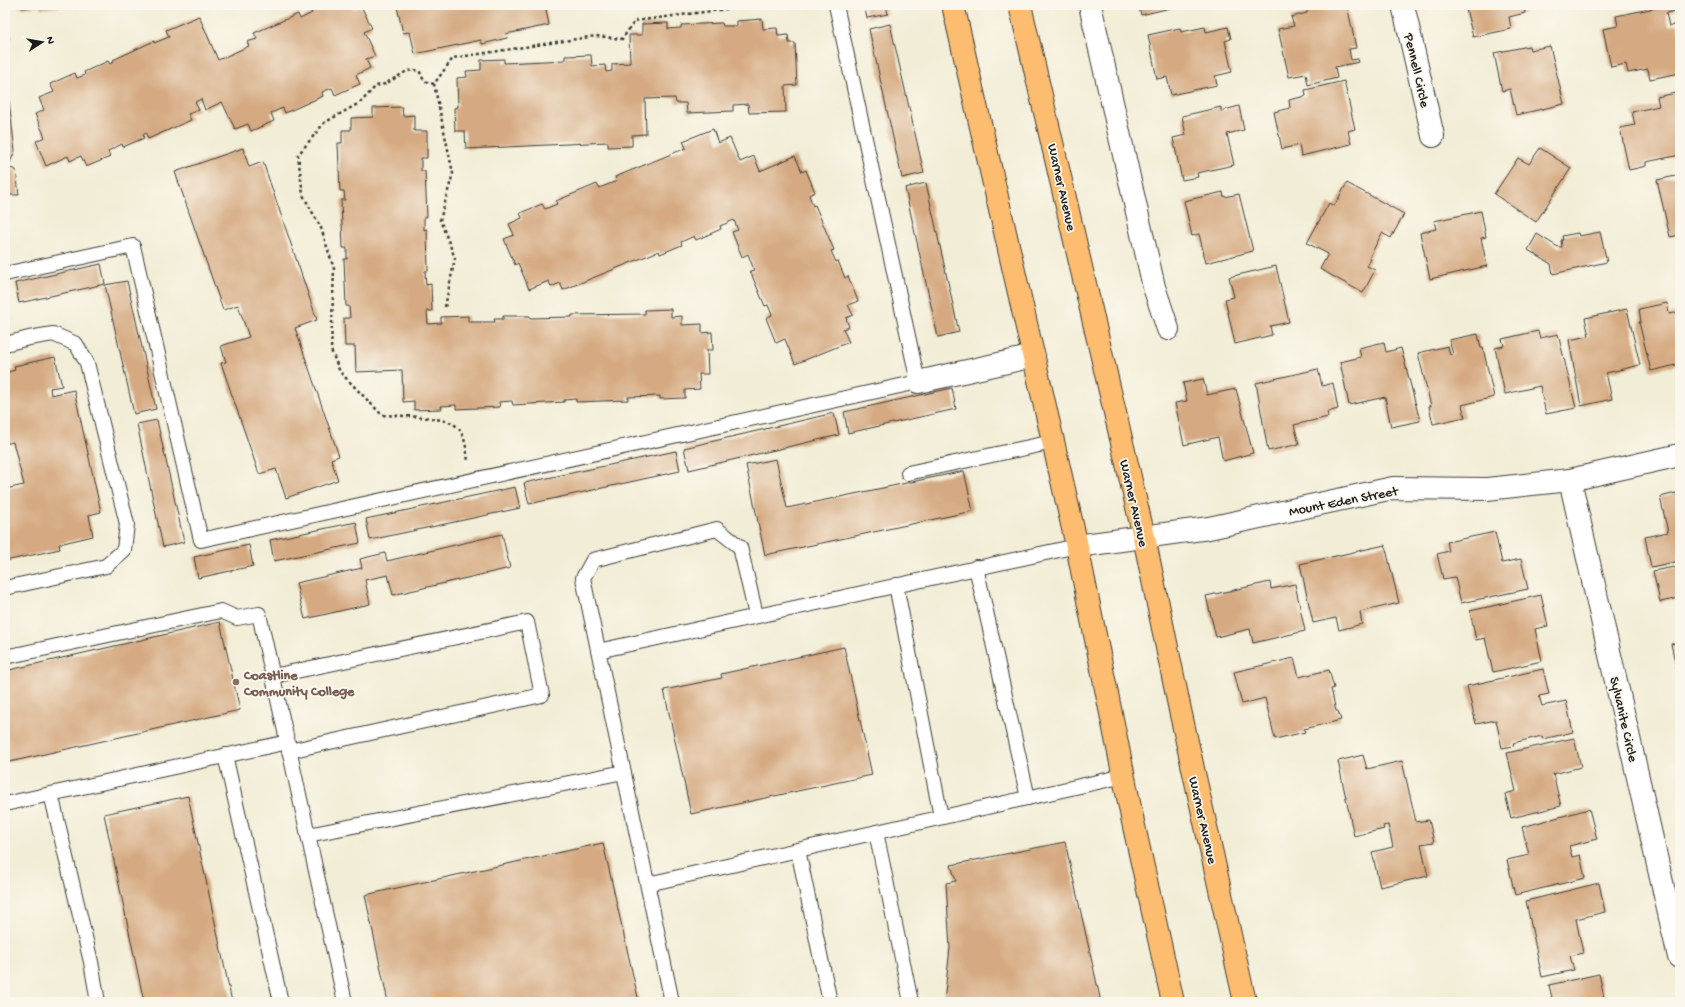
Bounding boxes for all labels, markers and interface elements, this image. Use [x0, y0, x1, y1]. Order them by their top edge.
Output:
north arrow [22, 22, 62, 62]
street label: Pennell Circle [1399, 31, 1433, 110]
text: N [43, 36, 56, 45]
street label: Warner Avenue [1042, 142, 1079, 234]
street label: Warner Avenue [1114, 458, 1151, 550]
street label: Mount Eden Street [1288, 483, 1401, 521]
place label: Coastline Community College [243, 668, 355, 701]
street label: Sylvanite Circle [1604, 675, 1641, 765]
marker: Coastline Community College [231, 677, 241, 687]
street label: Warner Avenue [1183, 775, 1220, 867]

